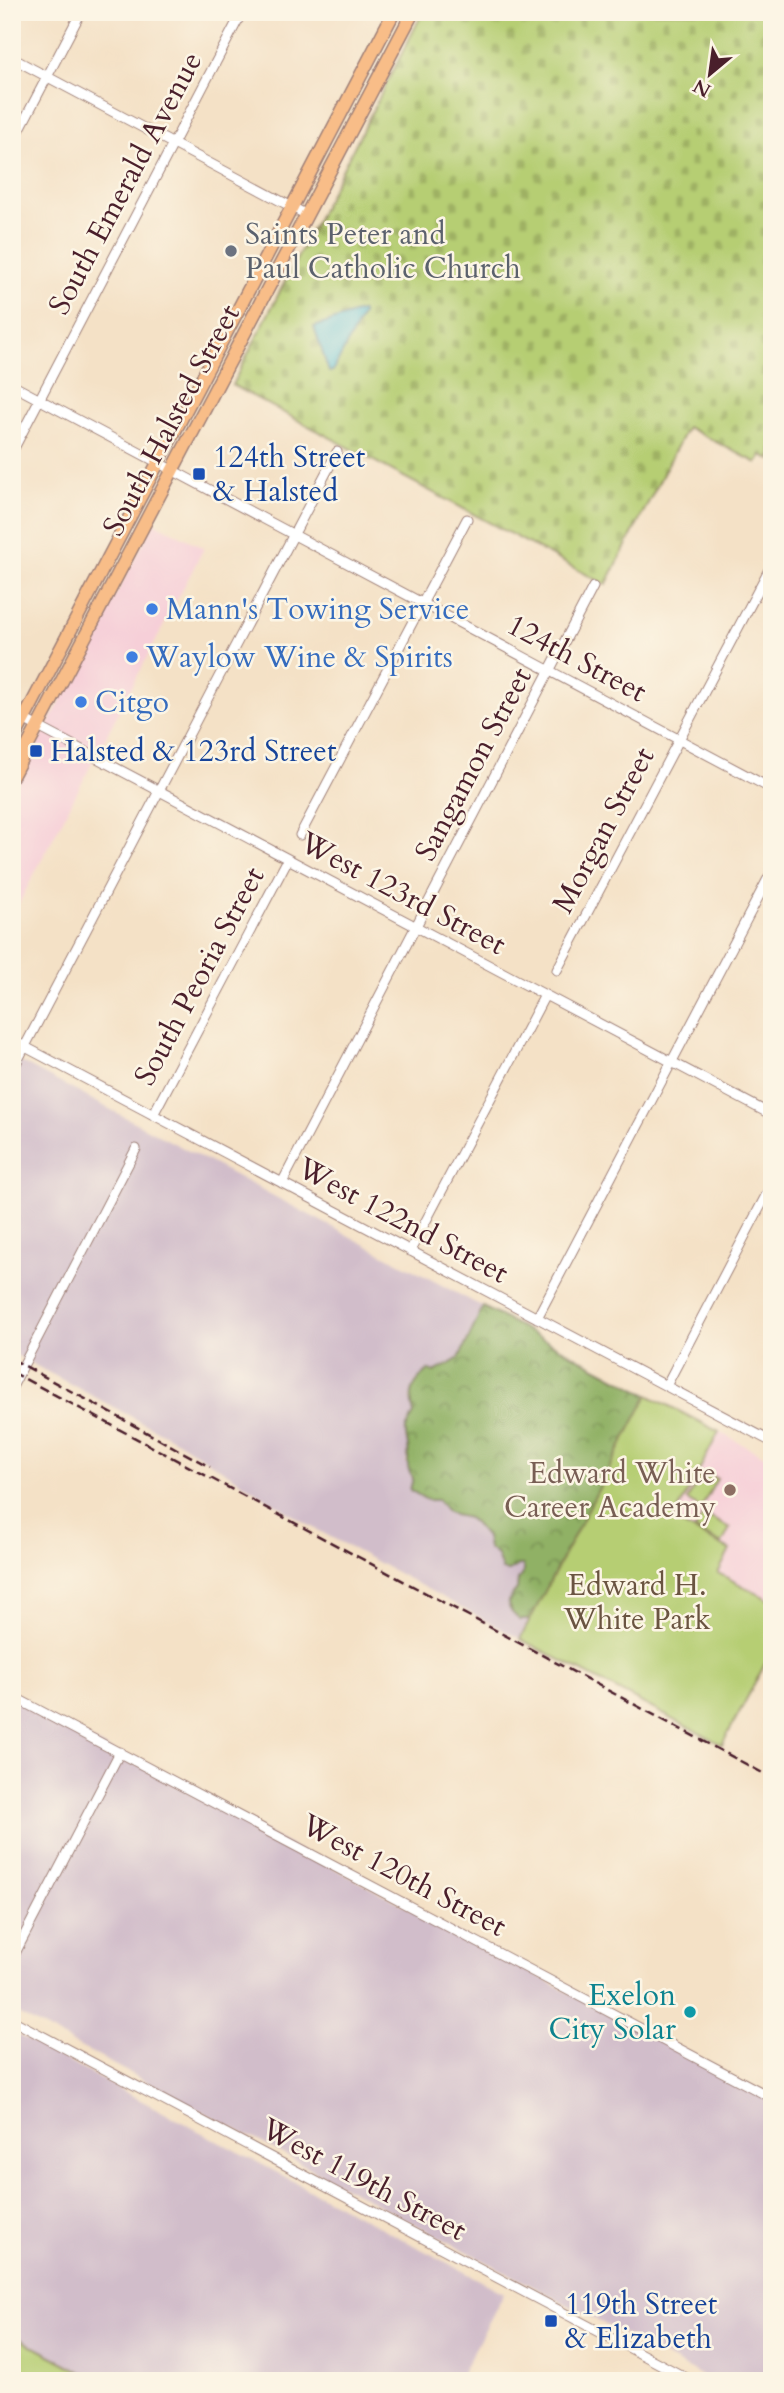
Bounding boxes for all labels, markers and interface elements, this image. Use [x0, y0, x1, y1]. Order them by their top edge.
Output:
north arrow [676, 38, 746, 108]
street label: South Emerald Avenue [39, 45, 212, 322]
text: N [688, 72, 716, 103]
place label: Saints Peter and Paul Catholic Church [245, 214, 521, 289]
marker: Saints Peter and Paul Catholic Church [223, 243, 239, 259]
street label: South Halsted Street [93, 297, 250, 543]
place label: 124th Street & Halsted [213, 437, 366, 512]
marker: 124th Street & Halsted [191, 466, 207, 482]
place label: Mann's Towing Service [166, 589, 469, 630]
marker: Mann's Towing Service [144, 601, 160, 617]
street label: 124th Street [500, 605, 654, 713]
place label: Waylow Wine & Spirits [145, 637, 453, 678]
marker: Waylow Wine & Spirits [124, 649, 140, 665]
street label: Sangamon Street [405, 660, 542, 868]
place label: Citgo [95, 682, 169, 723]
marker: Citgo [73, 694, 89, 710]
place label: Halsted & 123rd Street [50, 731, 337, 772]
street label: Morgan Street [543, 740, 665, 920]
marker: Halsted & 123rd Street [28, 743, 44, 759]
street label: West 123rd Street [292, 821, 513, 965]
street label: South Peoria Street [125, 859, 275, 1093]
street label: West 122nd Street [289, 1147, 516, 1294]
place label: Edward White Career Academy [504, 1453, 716, 1528]
marker: Edward White Career Academy [722, 1482, 738, 1498]
park label: Edward H. White Park [563, 1565, 710, 1640]
street label: West 120th Street [293, 1804, 514, 1947]
place label: Exelon City Solar [548, 1975, 676, 2050]
marker: Exelon City Solar [682, 2004, 698, 2020]
street label: West 119th Street [253, 2108, 474, 2251]
place label: 119th Street & Elizabeth [565, 2284, 718, 2359]
marker: 119th Street & Elizabeth [543, 2313, 559, 2329]

